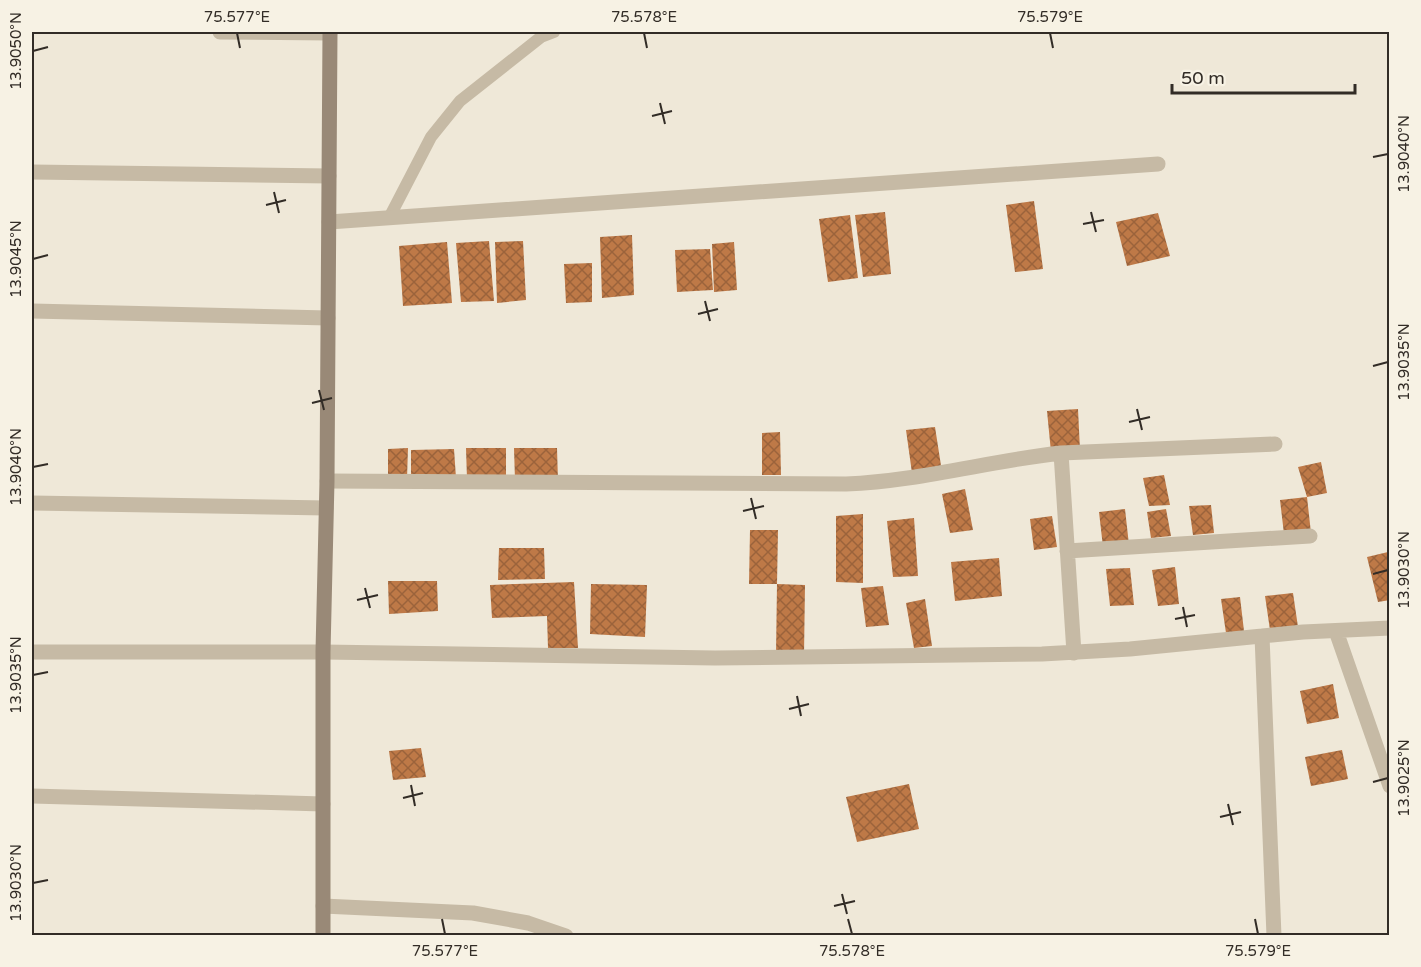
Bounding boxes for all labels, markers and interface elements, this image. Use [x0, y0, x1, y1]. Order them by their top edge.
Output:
text: 75.577°E [204, 8, 270, 26]
text: 75.578°E [611, 8, 677, 26]
text: 75.579°E [1017, 8, 1083, 26]
text: 13.9050°N [7, 12, 25, 90]
scale bar [1172, 57, 1355, 95]
text: 50 m [1181, 67, 1225, 89]
text: 13.9040°N [1395, 115, 1413, 193]
text: 13.9045°N [7, 220, 25, 298]
text: 13.9035°N [1395, 323, 1413, 401]
text: 13.9040°N [7, 428, 25, 506]
text: 13.9030°N [1395, 531, 1413, 609]
text: 13.9035°N [7, 636, 25, 714]
text: 13.9025°N [1395, 739, 1413, 817]
text: 13.9030°N [7, 844, 25, 922]
text: 75.577°E [412, 942, 478, 960]
text: 75.578°E [819, 942, 885, 960]
text: 75.579°E [1225, 942, 1291, 960]

